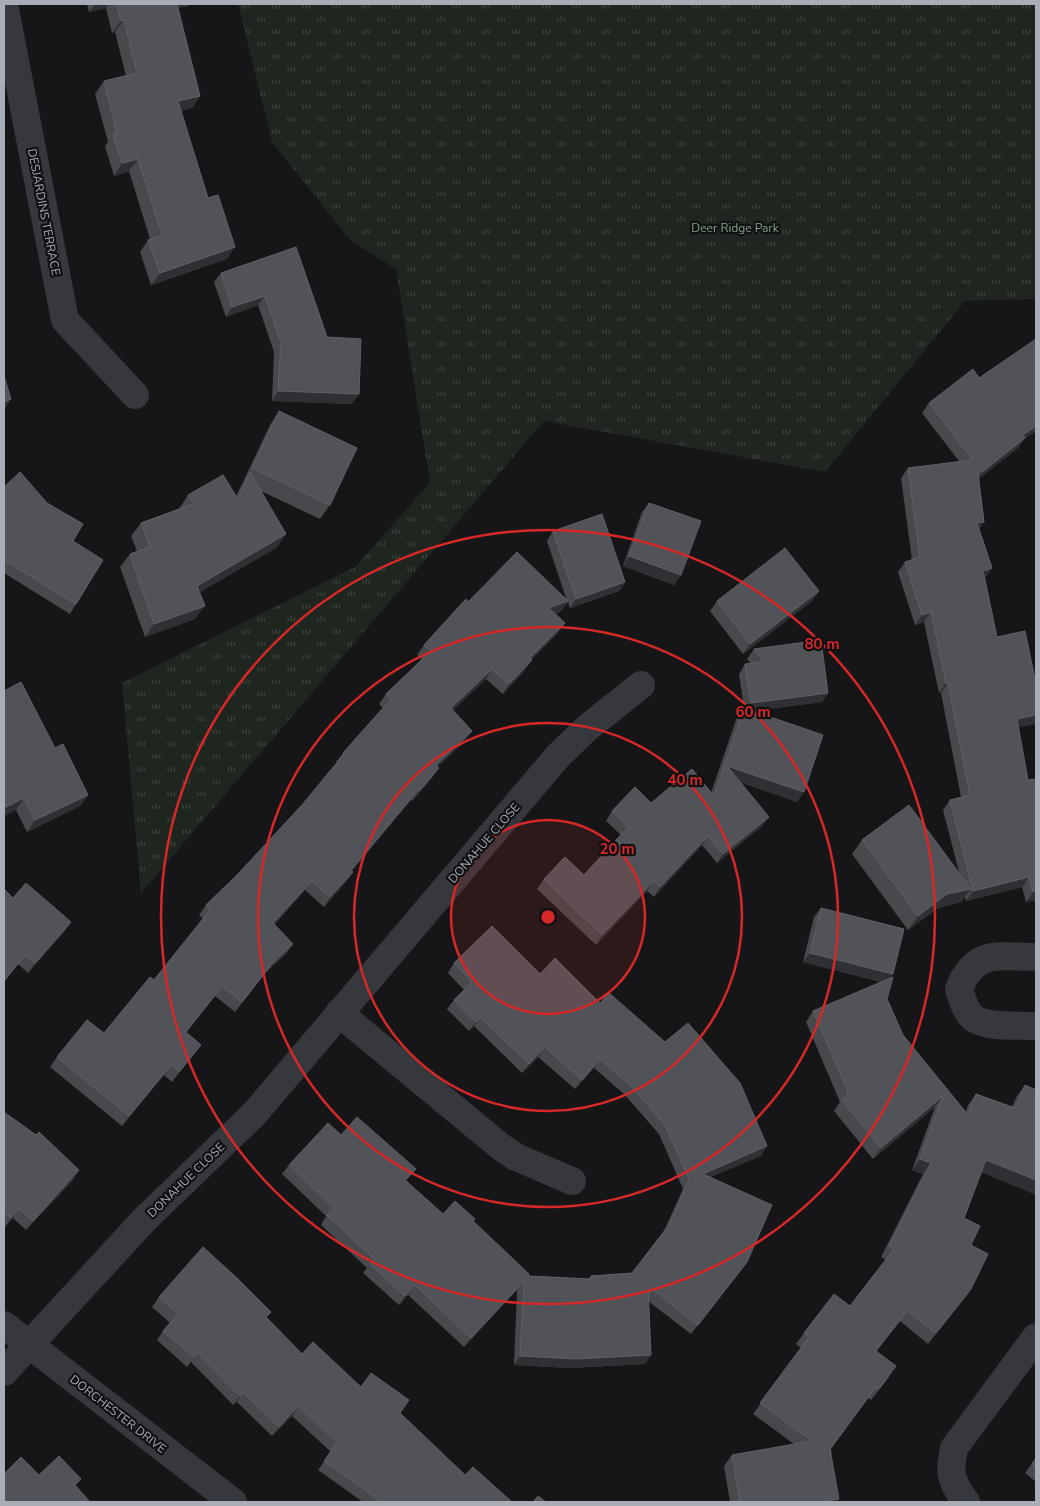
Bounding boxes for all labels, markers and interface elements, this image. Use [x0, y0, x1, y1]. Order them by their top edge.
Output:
street label: DESJARDINS TERRACE [24, 147, 64, 277]
park label: Deer Ridge Park [691, 220, 780, 236]
text: 80 m [804, 634, 840, 654]
text: 60 m [735, 702, 771, 722]
text: 40 m [667, 770, 703, 790]
street label: DONAHUE CLOSE [445, 799, 523, 887]
text: 20 m [599, 839, 635, 859]
centre of rings [539, 908, 557, 926]
street label: DONAHUE CLOSE [144, 1139, 228, 1221]
street label: DORCHESTER DRIVE [67, 1371, 169, 1457]

